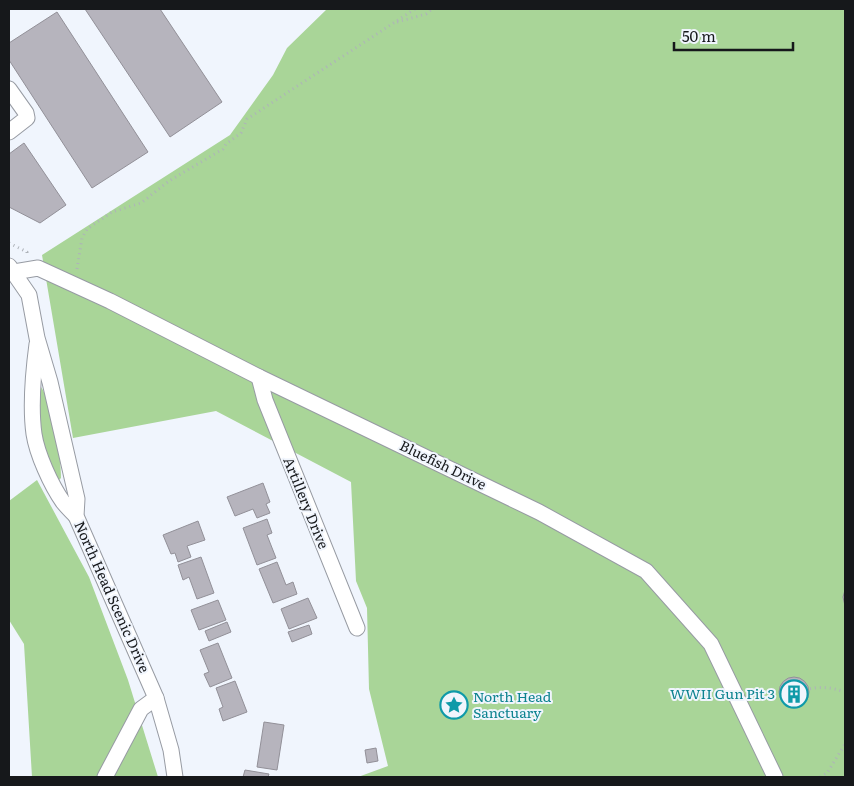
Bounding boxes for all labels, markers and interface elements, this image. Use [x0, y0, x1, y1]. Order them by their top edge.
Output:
scale bar [674, 20, 793, 52]
text: 50 m [682, 24, 716, 47]
street label: Bluefish Drive [397, 435, 490, 494]
street label: Artillery Drive [279, 454, 334, 552]
street label: North Head Scenic Drive [70, 518, 155, 676]
building icon: WWII Gun Pit 3 [779, 679, 809, 709]
place label: WWII Gun Pit 3 [670, 683, 775, 703]
place label: North Head Sanctuary [473, 686, 552, 722]
place icon: North Head Sanctuary [439, 690, 469, 720]

